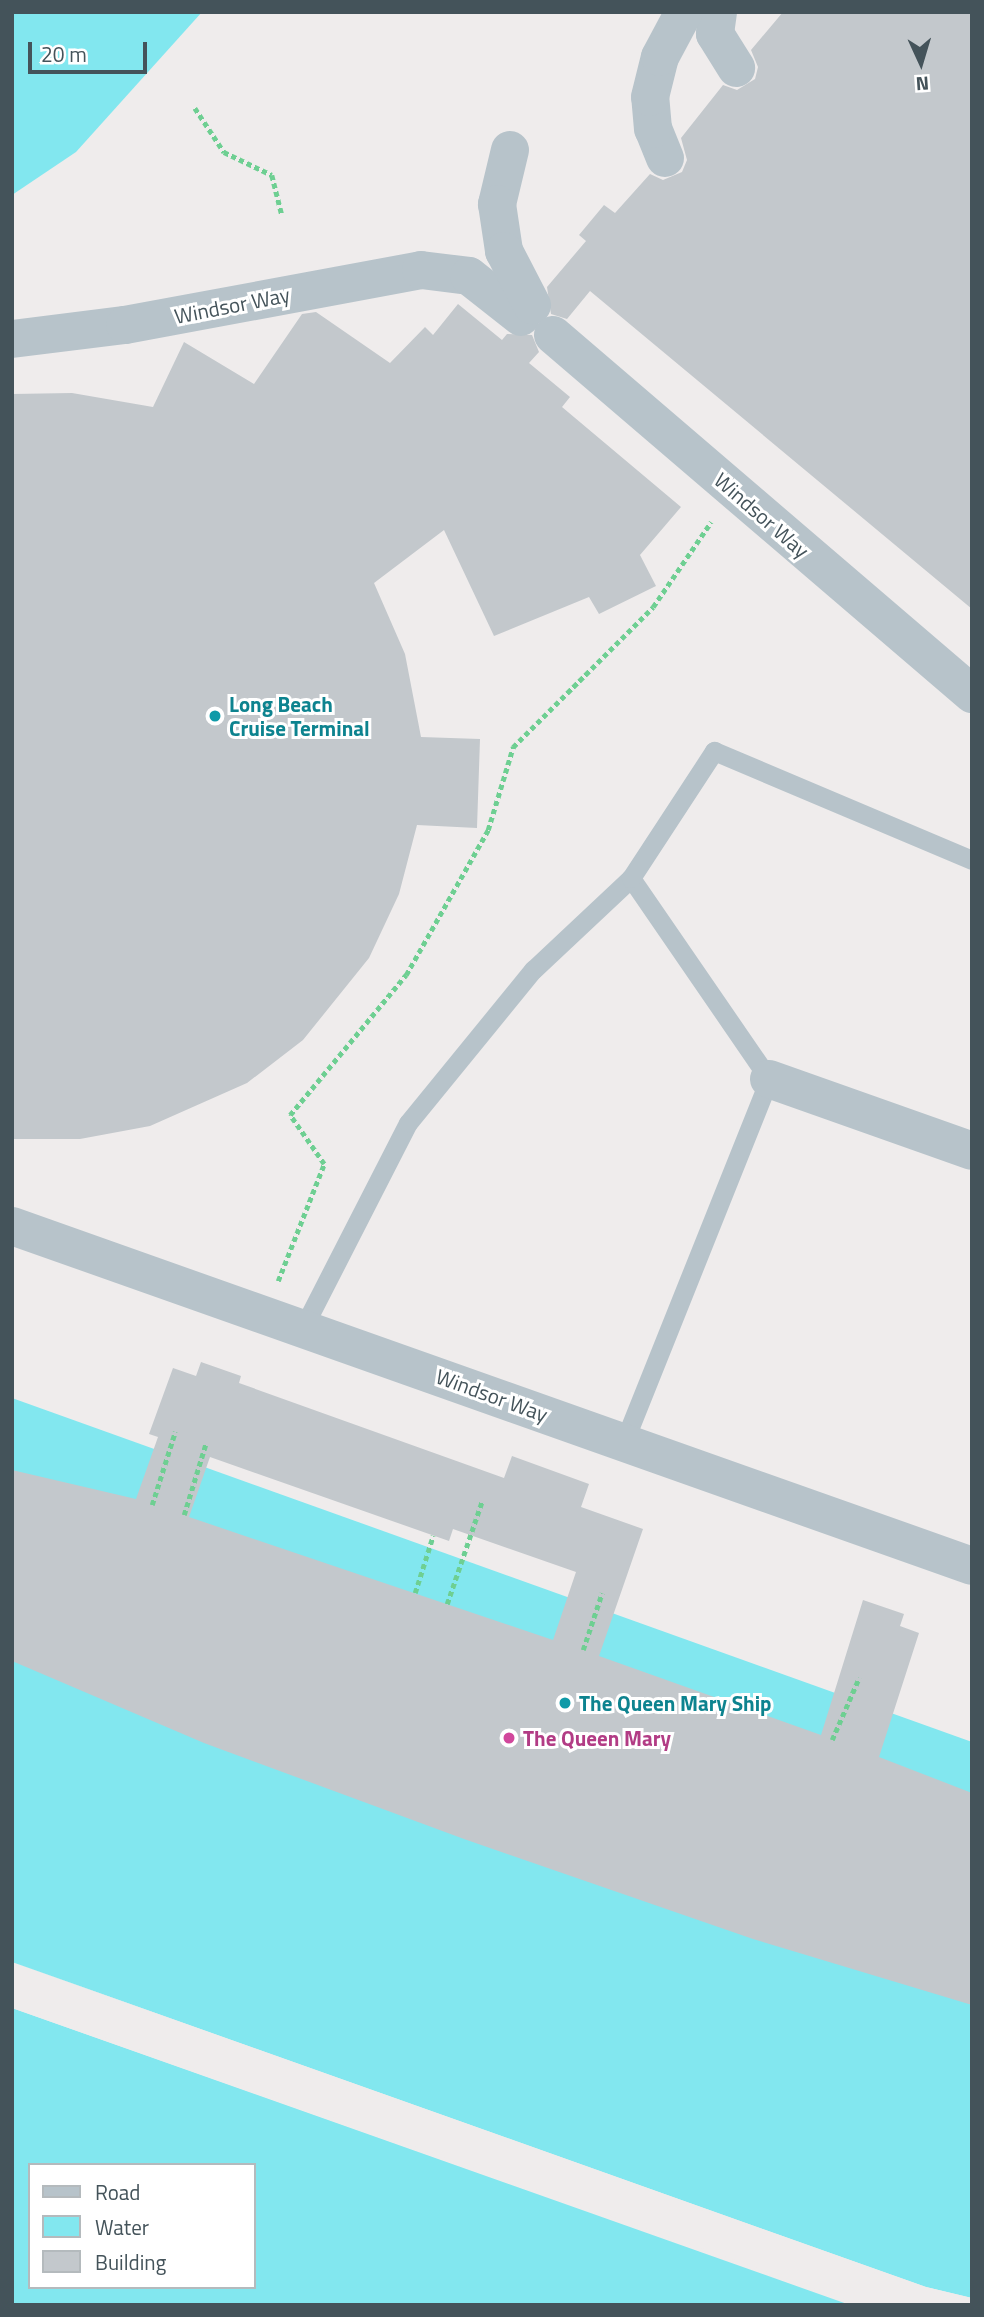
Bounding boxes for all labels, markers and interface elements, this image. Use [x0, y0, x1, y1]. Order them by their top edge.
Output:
scale bar [32, 28, 150, 72]
north arrow [886, 28, 956, 98]
text: 20 m [41, 38, 87, 70]
text: N [915, 70, 930, 99]
street label: Windsor Way [172, 281, 292, 329]
street label: Windsor Way [710, 467, 814, 563]
place label: Long Beach Cruise Terminal [229, 691, 370, 741]
marker: Long Beach Cruise Terminal [207, 708, 223, 724]
street label: Windsor Way [433, 1363, 551, 1427]
place label: The Queen Mary Ship [579, 1690, 772, 1716]
marker: The Queen Mary Ship [557, 1695, 573, 1711]
place label: The Queen Mary [523, 1725, 671, 1751]
marker: The Queen Mary [501, 1730, 517, 1746]
legend [28, 2163, 256, 2289]
text: Road [95, 2176, 140, 2208]
text: Water [95, 2211, 149, 2243]
text: Building [95, 2246, 166, 2278]

